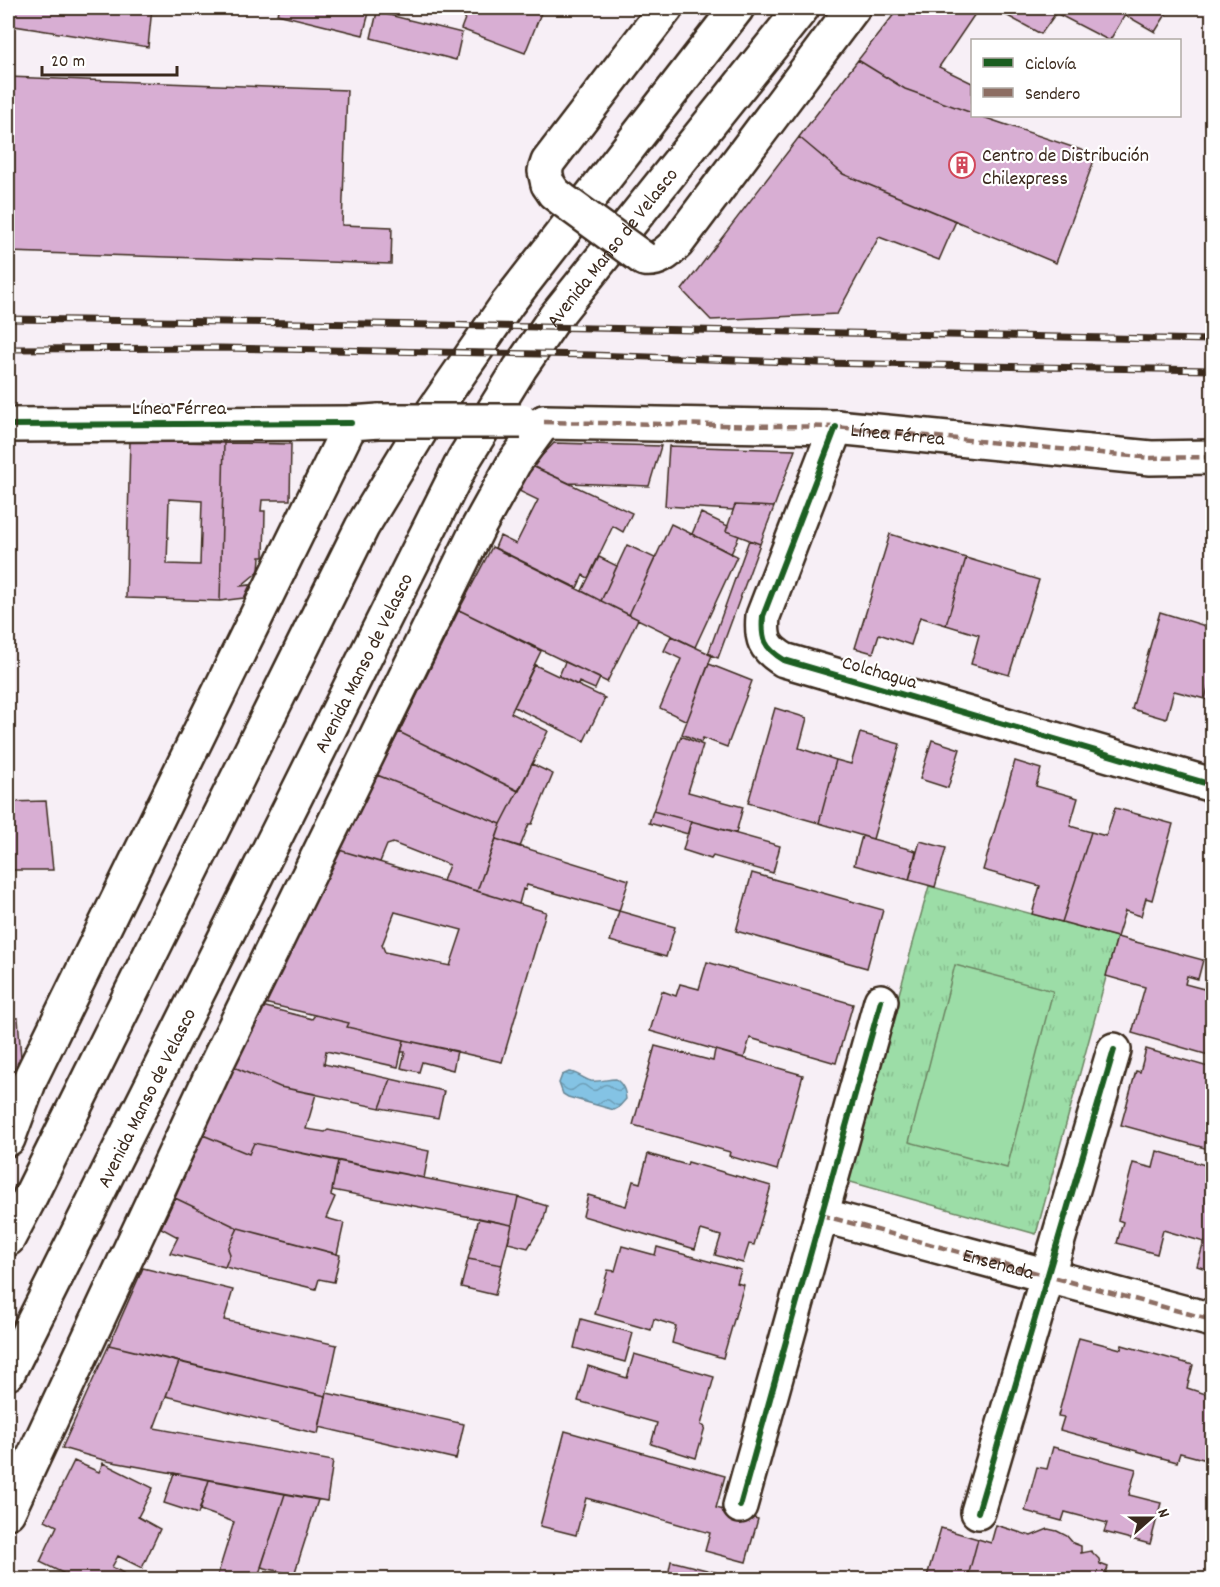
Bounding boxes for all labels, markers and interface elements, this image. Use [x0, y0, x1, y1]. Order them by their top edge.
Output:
scale bar [42, 39, 177, 77]
legend [971, 39, 1181, 117]
text: 20 m [51, 50, 85, 75]
text: Ciclovía [1025, 53, 1077, 78]
text: Sendero [1025, 83, 1080, 108]
place label: Centro de Distribución Chilexpress [982, 143, 1149, 194]
building icon: Centro de Distribución Chilexpress [947, 150, 977, 180]
street label: Avenida Manso de Velasco [541, 163, 686, 334]
street label: Línea Férrea [132, 396, 227, 424]
street label: Línea Férrea [849, 417, 946, 455]
street label: Avenida Manso de Velasco [309, 569, 422, 758]
street label: Colchagua [838, 650, 921, 698]
street label: Avenida Manso de Velasco [92, 1004, 205, 1193]
street label: Ensenada [959, 1243, 1037, 1289]
north arrow [1121, 1488, 1181, 1548]
text: N [1151, 1506, 1175, 1521]

